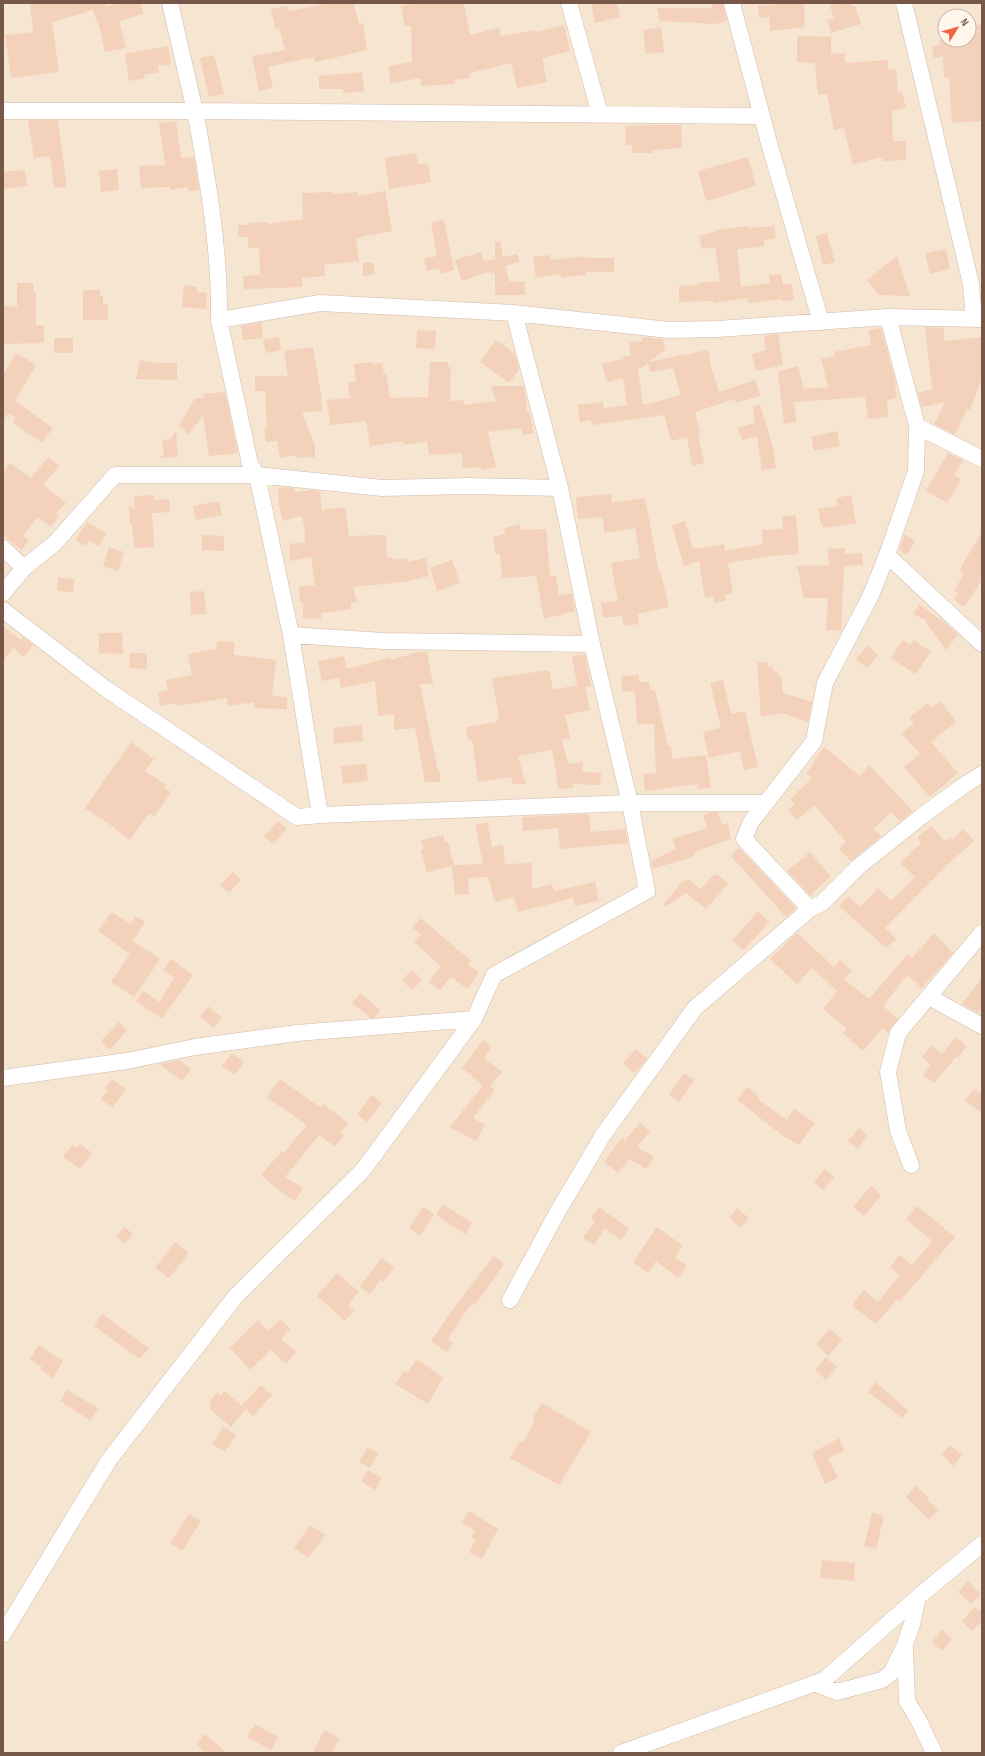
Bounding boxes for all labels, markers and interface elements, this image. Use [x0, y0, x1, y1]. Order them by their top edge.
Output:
north arrow [937, 8, 977, 48]
text: N [958, 16, 972, 29]

